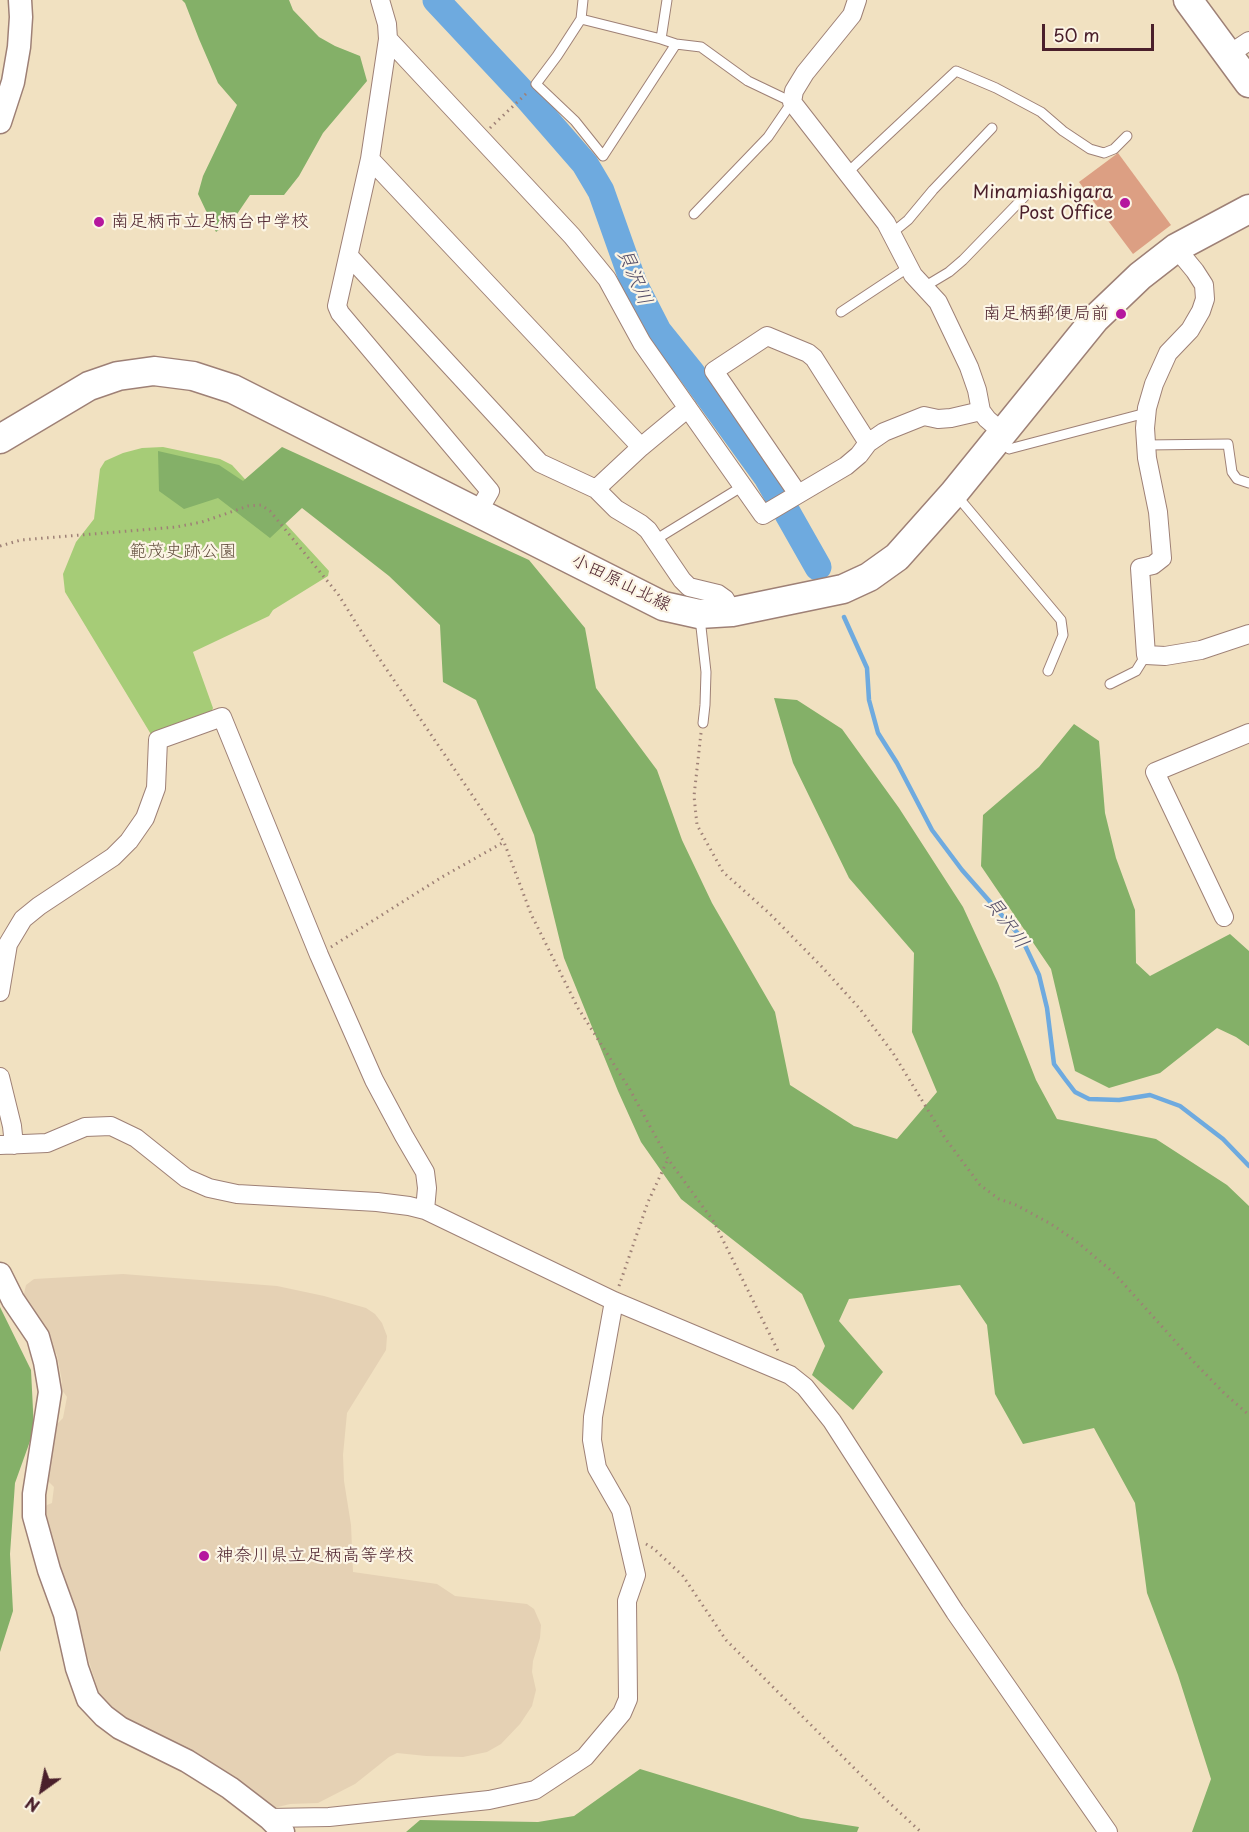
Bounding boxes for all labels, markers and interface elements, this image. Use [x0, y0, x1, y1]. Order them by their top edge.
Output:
scale bar [1045, 12, 1158, 50]
text: 50 m [1053, 21, 1100, 48]
place label: Minamiashigara Post Office [973, 182, 1113, 224]
marker: Minamiashigara Post Office [1118, 196, 1132, 210]
place label: 南足柄市立足柄台中学校 [111, 211, 309, 233]
marker: 南足柄市立足柄台中学校 [92, 215, 106, 229]
water label: 貝沢川 [611, 245, 657, 309]
place label: 南足柄郵便局前 [983, 303, 1109, 325]
marker: 南足柄郵便局前 [1114, 307, 1128, 321]
park label: 範茂史跡公園 [129, 541, 237, 563]
street label: 小田原山北線 [568, 550, 674, 616]
water label: 貝沢川 [979, 892, 1033, 954]
place label: 神奈川県立足柄高等学校 [216, 1545, 414, 1567]
marker: 神奈川県立足柄高等学校 [197, 1549, 211, 1563]
north arrow [12, 1760, 72, 1820]
text: N [20, 1792, 44, 1819]

